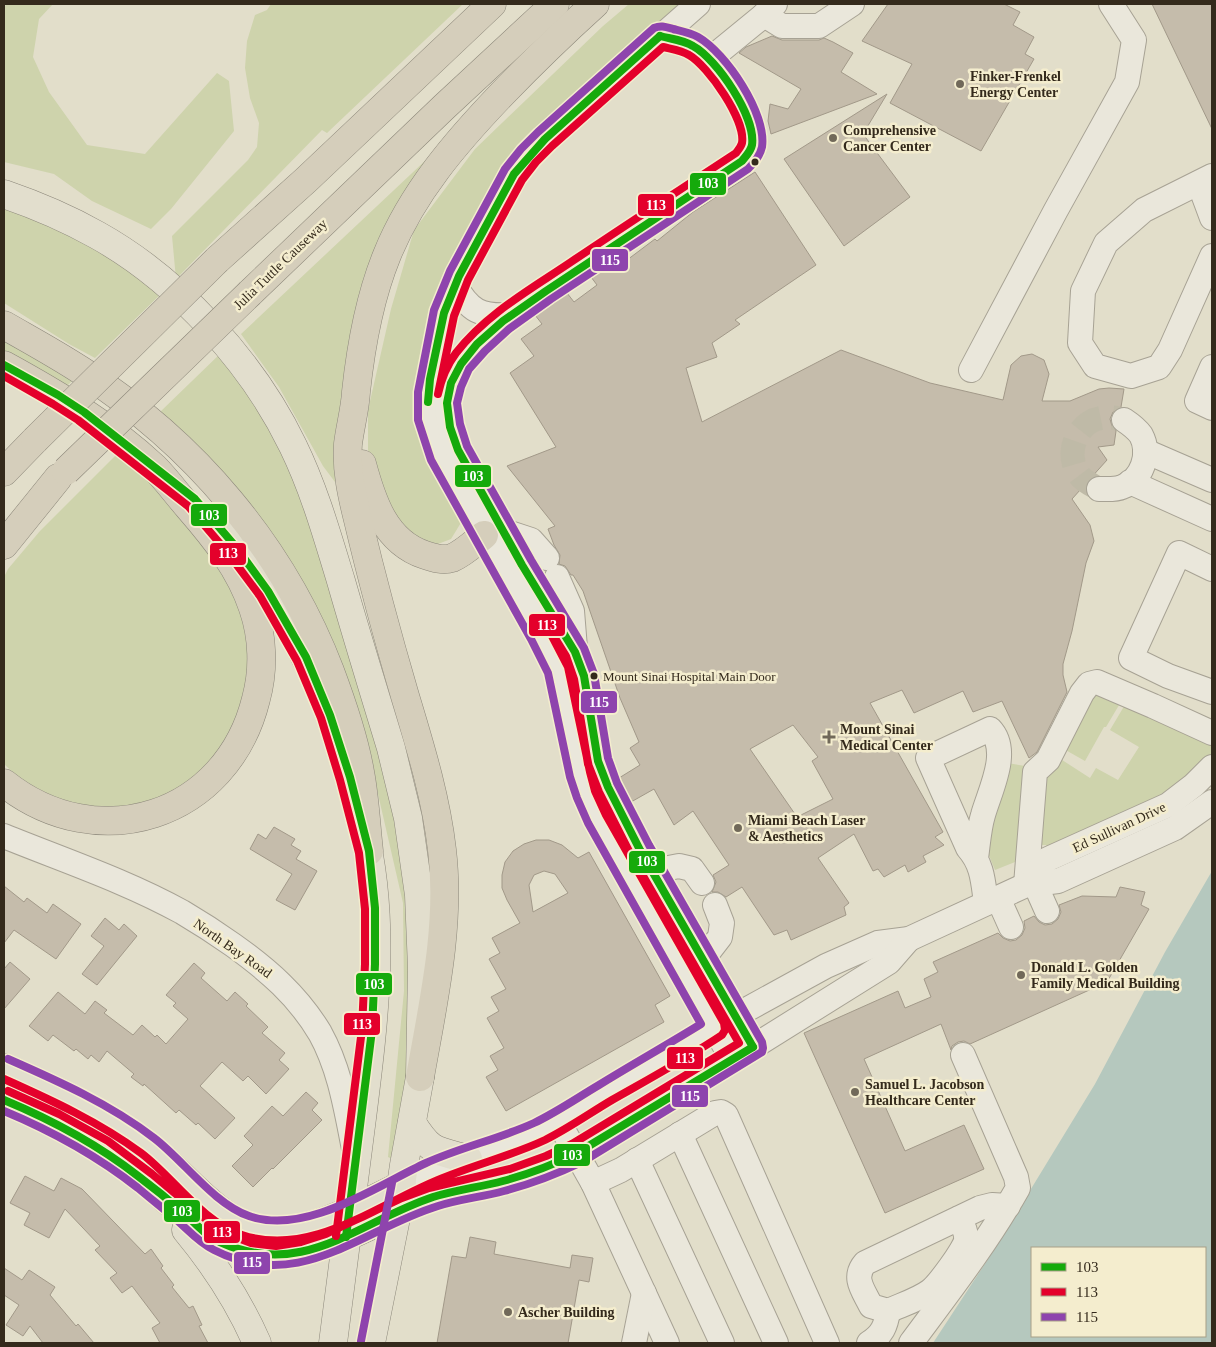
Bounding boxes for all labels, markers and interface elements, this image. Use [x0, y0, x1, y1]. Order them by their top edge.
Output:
place label: Finker-Frenkel Energy Center [970, 69, 1061, 100]
marker: Finker-Frenkel Energy Center [954, 78, 966, 90]
place label: Comprehensive Cancer Center [843, 123, 936, 154]
marker: Comprehensive Cancer Center [827, 132, 839, 144]
unlabelled marker [750, 157, 760, 167]
line badge: 103 [689, 172, 727, 196]
text: 103 [698, 176, 719, 191]
line badge: 113 [637, 193, 675, 217]
text: 113 [646, 198, 666, 213]
street label: Julia Tuttle Causeway [231, 216, 330, 313]
line badge: 115 [591, 248, 629, 272]
text: 115 [600, 253, 620, 268]
line badge: 103 [454, 464, 492, 488]
text: 103 [463, 469, 484, 484]
line badge: 103 [190, 503, 228, 527]
text: 103 [199, 508, 220, 523]
line badge: 113 [209, 542, 247, 566]
text: 113 [218, 546, 238, 561]
line badge: 113 [528, 613, 566, 637]
text: 113 [537, 618, 557, 633]
place label: Mount Sinai Hospital Main Door [603, 669, 776, 684]
marker: Mount Sinai Hospital Main Door [589, 671, 599, 681]
line badge: 115 [580, 690, 618, 714]
text: 115 [589, 695, 609, 710]
place label: Mount Sinai Medical Center [840, 722, 933, 753]
marker: Mount Sinai Medical Center [822, 730, 836, 744]
street label: Ed Sullivan Drive [1070, 799, 1168, 856]
place label: Miami Beach Laser & Aesthetics [748, 813, 865, 844]
marker: Miami Beach Laser & Aesthetics [732, 822, 744, 834]
line badge: 103 [628, 850, 666, 874]
text: 103 [637, 854, 658, 869]
street label: North Bay Road [191, 916, 275, 981]
place label: Donald L. Golden Family Medical Building [1031, 960, 1180, 991]
marker: Donald L. Golden Family Medical Building [1015, 969, 1027, 981]
line badge: 103 [355, 972, 393, 996]
text: 103 [364, 977, 385, 992]
line badge: 113 [343, 1012, 381, 1036]
text: 113 [352, 1017, 372, 1032]
line badge: 113 [666, 1046, 704, 1070]
text: 113 [675, 1051, 695, 1066]
place label: Samuel L. Jacobson Healthcare Center [865, 1077, 985, 1108]
line badge: 115 [671, 1084, 709, 1108]
marker: Samuel L. Jacobson Healthcare Center [849, 1086, 861, 1098]
text: 115 [680, 1089, 700, 1104]
line badge: 103 [553, 1143, 591, 1167]
text: 103 [562, 1148, 583, 1163]
line badge: 103 [163, 1199, 201, 1223]
text: 103 [172, 1204, 193, 1219]
line badge: 113 [203, 1220, 241, 1244]
text: 113 [212, 1225, 232, 1240]
legend [1031, 1247, 1206, 1337]
line badge: 115 [233, 1251, 271, 1275]
text: 115 [242, 1255, 262, 1270]
text: 103 [1076, 1259, 1099, 1275]
text: 113 [1076, 1284, 1098, 1300]
place label: Ascher Building [518, 1305, 615, 1320]
marker: Ascher Building [502, 1306, 514, 1318]
text: 115 [1076, 1309, 1098, 1325]

